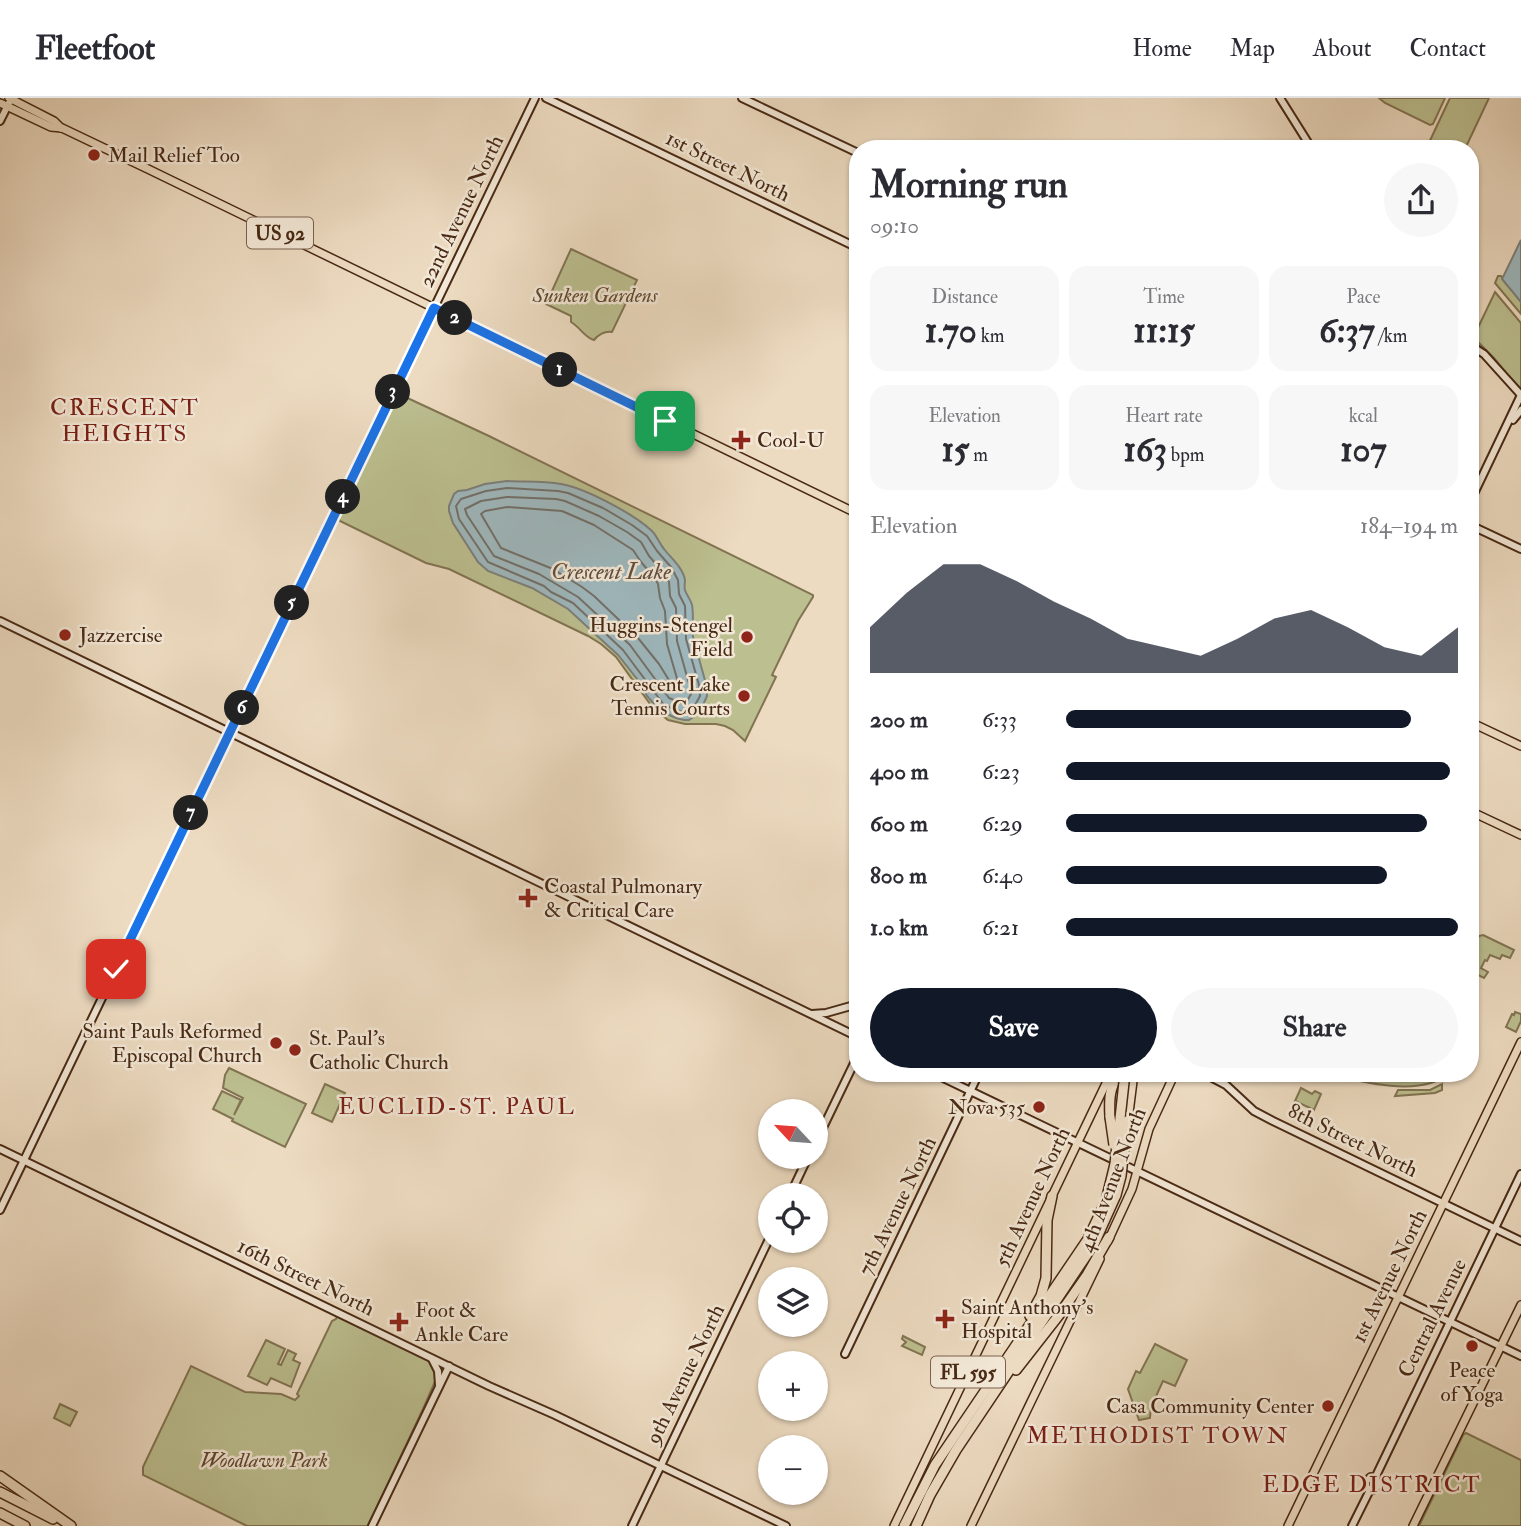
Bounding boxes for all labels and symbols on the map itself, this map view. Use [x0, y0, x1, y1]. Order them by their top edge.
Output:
street label: 1st Street North [661, 125, 794, 208]
street label: 22nd Avenue North [413, 131, 510, 292]
place label: Mail Relief Too [108, 142, 240, 169]
marker: Mail Relief Too [86, 147, 102, 163]
road number: US 92 [247, 217, 313, 248]
park label: Sunken Gardens [532, 282, 659, 309]
pin: 2 [438, 300, 472, 336]
pin: 1 [542, 352, 578, 388]
pin: 3 [376, 374, 410, 410]
pin [635, 391, 695, 451]
district label: CRESCENT HEIGHTS [50, 393, 200, 448]
place label: Cool-U [757, 427, 825, 454]
marker: Cool-U [731, 430, 751, 450]
pin: 4 [326, 480, 360, 514]
water label: Crescent Lake [551, 557, 671, 586]
pin: 5 [274, 586, 310, 620]
place label: Huggins-Stengel Field [589, 612, 734, 663]
place label: Jazzercise [78, 622, 163, 649]
marker: Jazzercise [57, 627, 73, 643]
marker: Huggins-Stengel Field [739, 629, 755, 645]
place label: Crescent Lake Tennis Courts [610, 671, 730, 722]
marker: Crescent Lake Tennis Courts [736, 688, 752, 704]
pin: 6 [224, 690, 260, 726]
pin: 7 [174, 796, 208, 830]
place label: Coastal Pulmonary & Critical Care [544, 873, 703, 924]
marker: Coastal Pulmonary & Critical Care [518, 888, 538, 908]
pin [86, 939, 146, 999]
place label: Saint Pauls Reformed Episcopal Church [82, 1018, 263, 1069]
place label: St. Paul's Catholic Church [309, 1025, 449, 1076]
marker: Saint Pauls Reformed Episcopal Church [268, 1035, 284, 1051]
marker: St. Paul's Catholic Church [287, 1042, 303, 1058]
district label: EUCLID-ST. PAUL [338, 1092, 576, 1121]
place label: Nova 535 [948, 1094, 1026, 1121]
street label: 8th Street North [1283, 1097, 1422, 1184]
north arrow [758, 1099, 828, 1169]
marker: Nova 535 [1031, 1099, 1047, 1115]
street label: 4th Avenue North [1072, 1104, 1152, 1256]
street label: 5th Avenue North [988, 1123, 1077, 1271]
street label: 7th Avenue North [852, 1132, 943, 1280]
street label: 1st Avenue North [1345, 1205, 1433, 1347]
street label: 16th Street North [233, 1233, 379, 1322]
street label: Central Avenue [1392, 1254, 1473, 1382]
place label: Saint Anthony's Hospital [961, 1294, 1093, 1345]
place label: Foot & Ankle Care [414, 1297, 508, 1348]
street label: 9th Avenue North [639, 1300, 731, 1450]
marker: Saint Anthony's Hospital [935, 1309, 955, 1329]
marker: Foot & Ankle Care [389, 1312, 409, 1332]
marker: Peace of Yoga [1464, 1338, 1480, 1354]
road number: FL 595 [931, 1356, 1005, 1388]
place label: Peace of Yoga [1441, 1357, 1504, 1408]
place label: Casa Community Center [1106, 1393, 1314, 1420]
marker: Casa Community Center [1320, 1398, 1336, 1414]
district label: METHODIST TOWN [1027, 1421, 1289, 1450]
park label: Woodlawn Park [200, 1447, 328, 1474]
district label: EDGE DISTRICT [1262, 1470, 1482, 1499]

